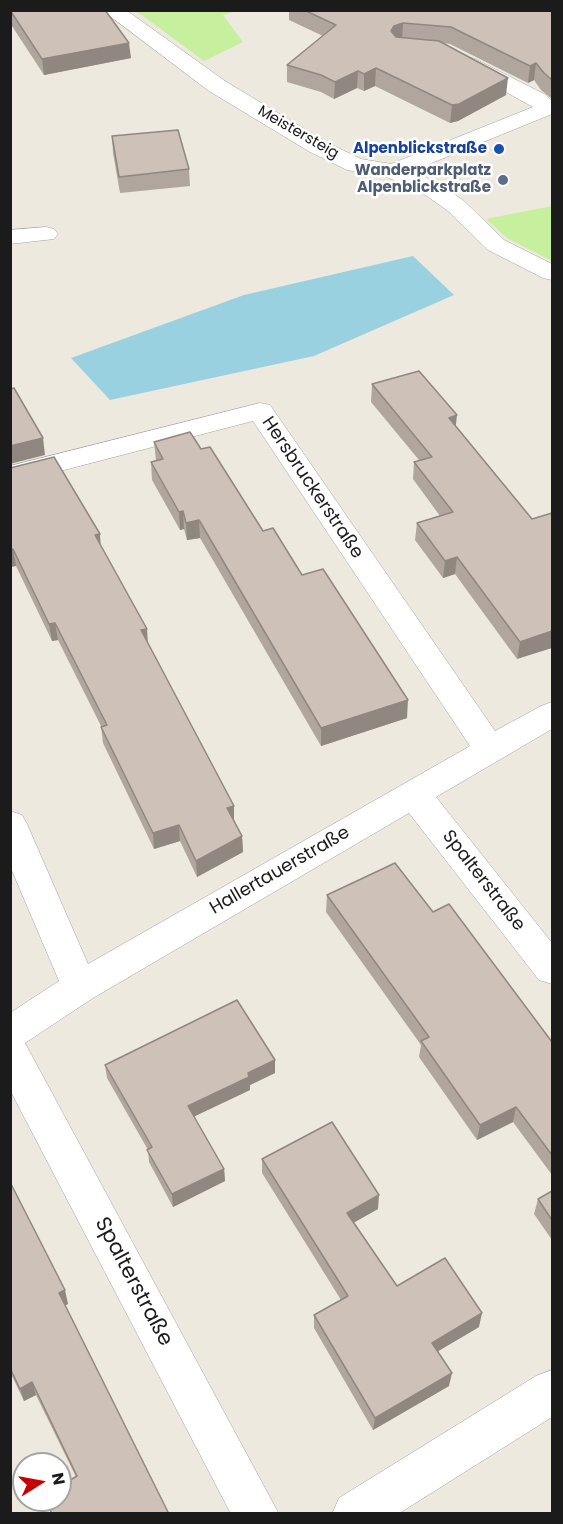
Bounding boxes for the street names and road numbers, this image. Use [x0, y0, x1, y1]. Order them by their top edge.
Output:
street label: Meistersteig [254, 103, 342, 163]
street label: Hersbruckerstraße [257, 413, 367, 563]
street label: Hallertauerstraße [206, 822, 354, 920]
street label: Spalterstraße [437, 826, 529, 936]
street label: Spalterstraße [88, 1213, 178, 1351]

